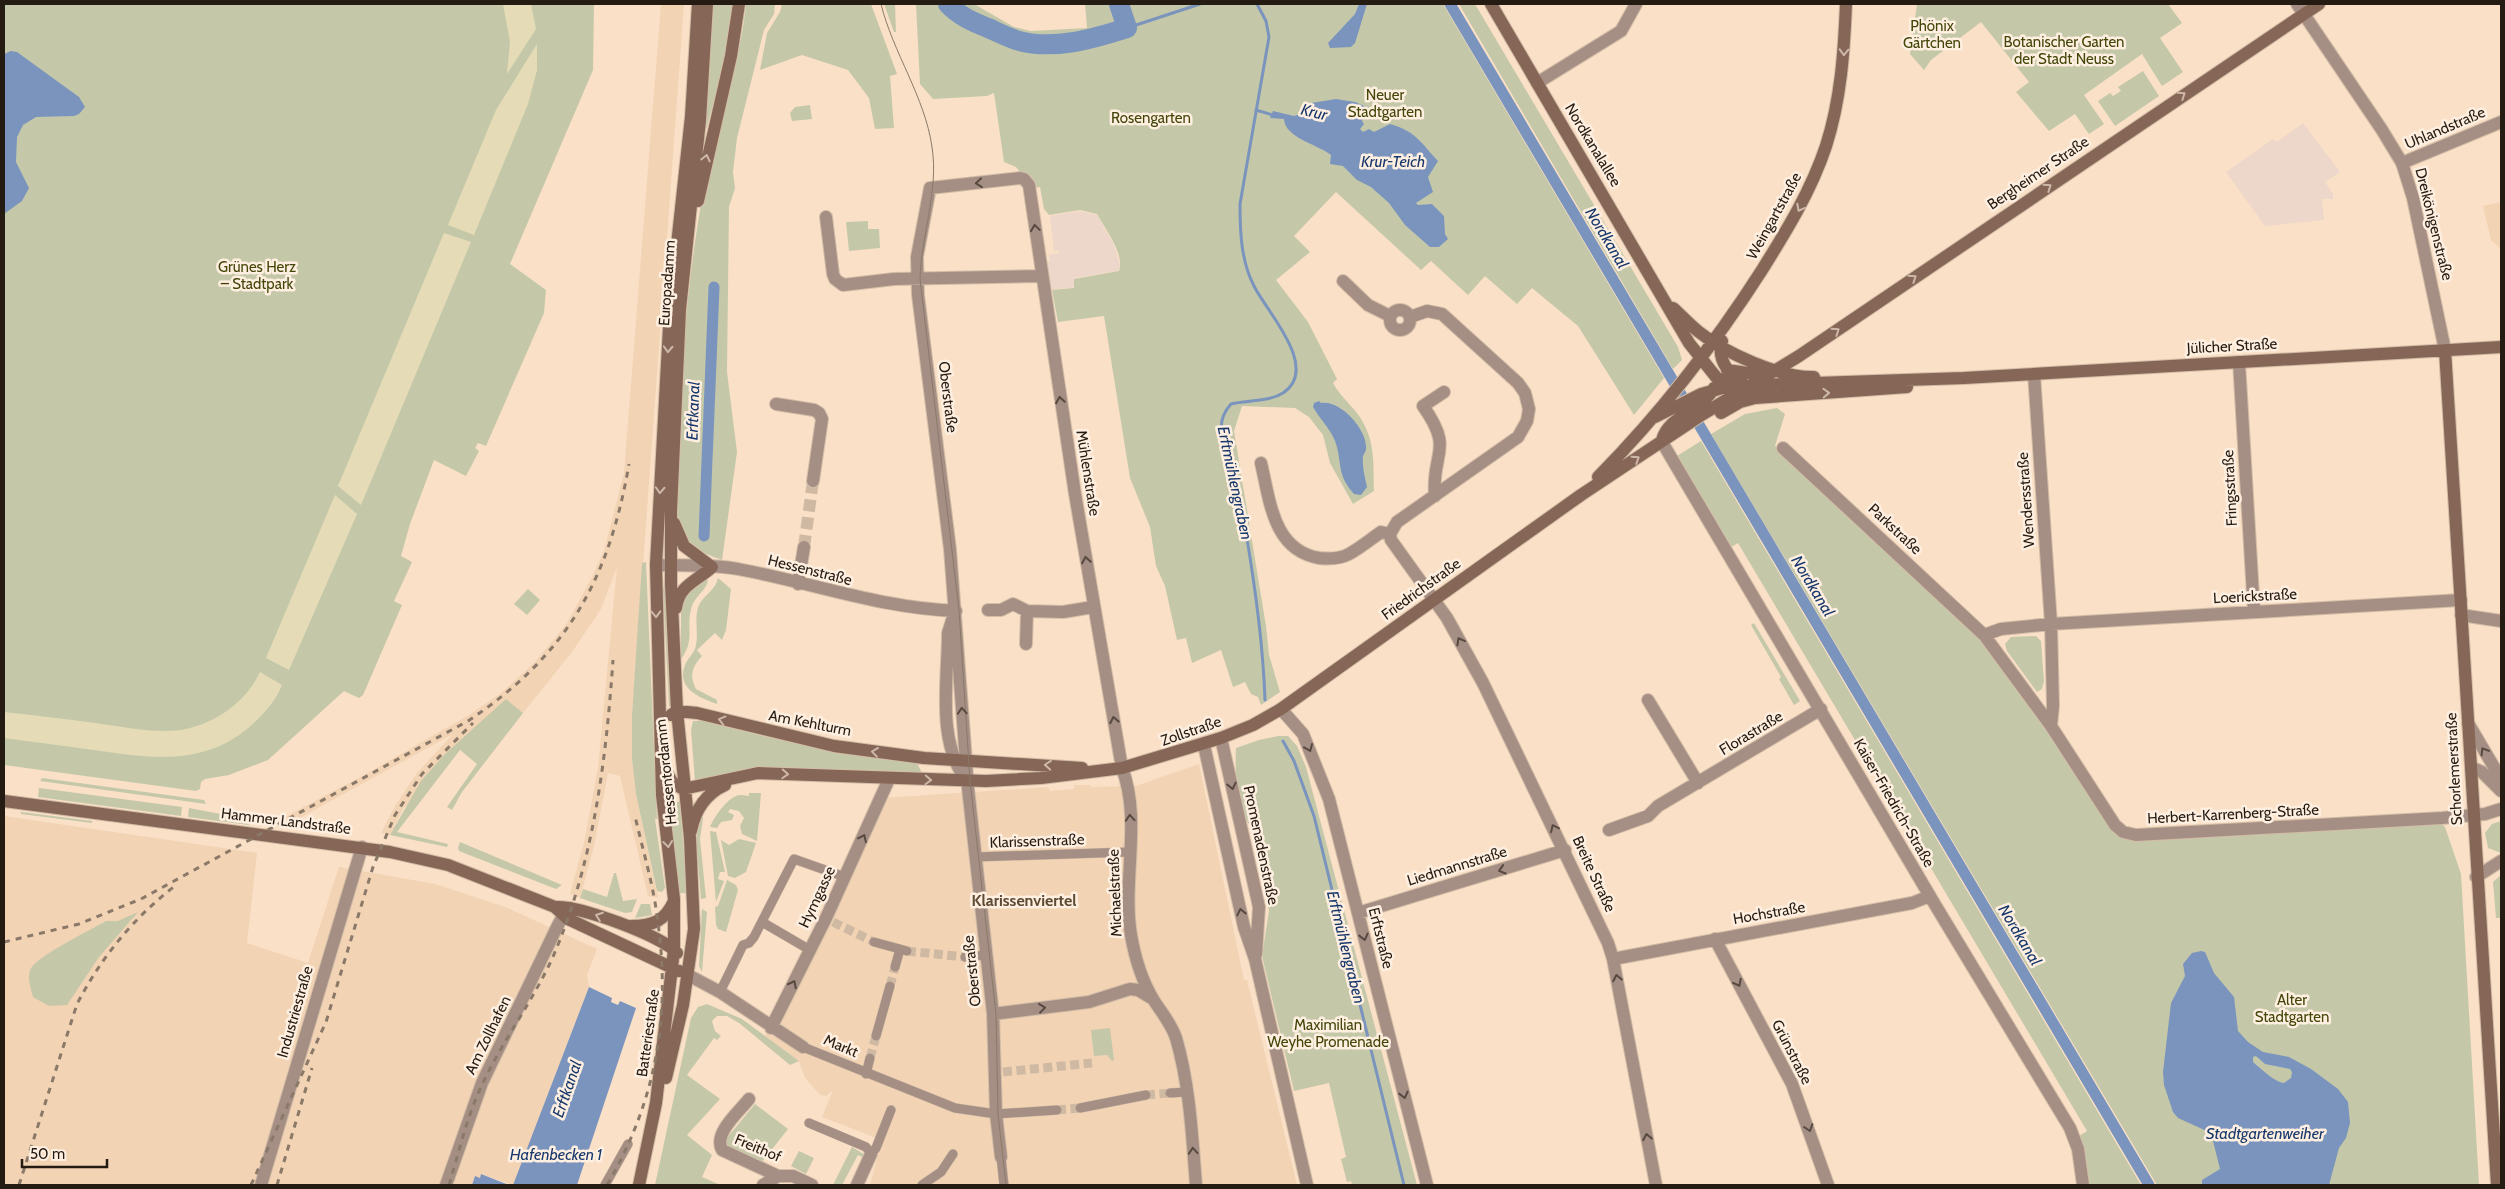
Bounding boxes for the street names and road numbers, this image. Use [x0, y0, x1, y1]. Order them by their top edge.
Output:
street label: Nordkanalallee [1561, 100, 1625, 190]
street label: Uhlandstraße [2402, 103, 2488, 153]
street label: Bergheimer Straße [1984, 132, 2092, 214]
street label: Dreikönigenstraße [2411, 166, 2457, 282]
street label: Weingartstraße [1743, 169, 1805, 263]
street label: Europadamm [655, 239, 679, 327]
street label: Jülicher Straße [2185, 335, 2278, 357]
street label: Oberstraße [935, 360, 961, 434]
street label: Mühlenstraße [1072, 429, 1104, 518]
street label: Fringsstraße [2219, 449, 2241, 527]
street label: Wendersstraße [2014, 451, 2038, 549]
street label: Parkstraße [1865, 500, 1926, 558]
street label: Hessenstraße [766, 551, 854, 589]
street label: Friedrichstraße [1378, 554, 1464, 624]
street label: Loerickstraße [2213, 585, 2298, 607]
street label: Am Kehlturm [767, 706, 853, 740]
street label: Florastraße [1716, 707, 1786, 759]
street label: Zollstraße [1159, 712, 1224, 750]
street label: Schorlemerstraße [2442, 712, 2466, 826]
street label: Hessentordamm [652, 718, 680, 826]
street label: Kaiser-Friedrich-Straße [1850, 736, 1938, 871]
street label: Promenadenstraße [1240, 784, 1282, 907]
street label: Herbert-Karrenberg-Straße [2147, 800, 2320, 827]
street label: Hammer Landstraße [220, 804, 352, 838]
street label: Klarissenstraße [989, 830, 1085, 852]
street label: Breite Straße [1569, 833, 1620, 915]
street label: Liedmannstraße [1405, 842, 1509, 890]
street label: Michaelstraße [1104, 848, 1126, 937]
street label: Hymgasse [795, 863, 839, 931]
street label: Hochstraße [1732, 898, 1807, 928]
street label: Erftstraße [1365, 906, 1397, 971]
street label: Oberstraße [959, 934, 985, 1008]
street label: Industriestraße [273, 964, 317, 1060]
street label: Batteriestraße [633, 988, 663, 1078]
street label: Am Zollhafen [461, 993, 515, 1077]
street label: Grünstraße [1768, 1017, 1816, 1088]
street label: Markt [821, 1031, 861, 1061]
street label: Freithof [732, 1130, 784, 1166]

